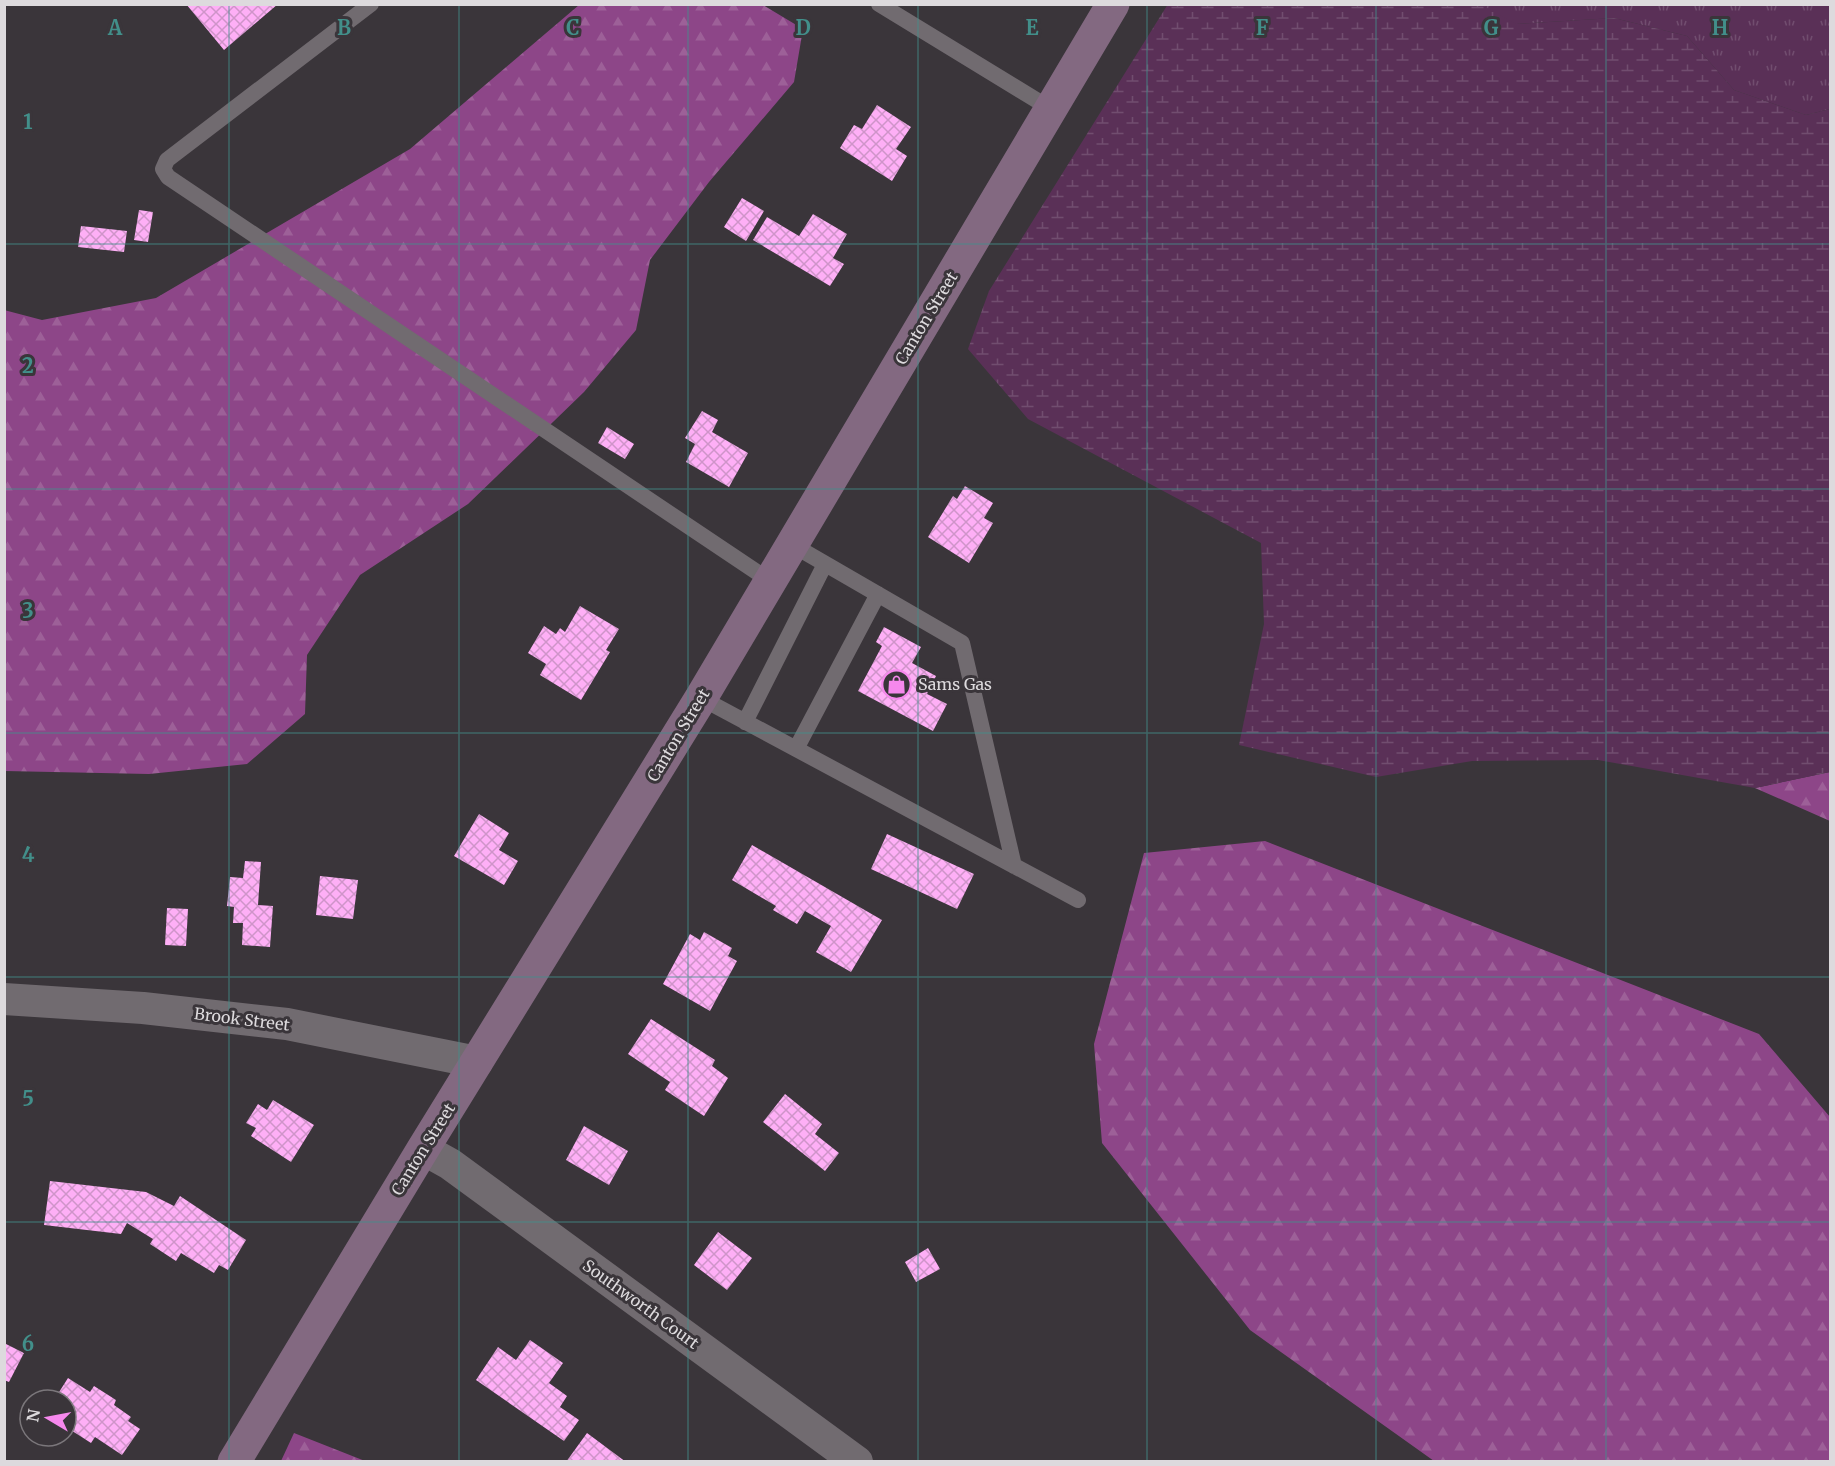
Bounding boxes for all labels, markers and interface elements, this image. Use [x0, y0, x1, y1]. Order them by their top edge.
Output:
text: A [107, 15, 123, 40]
text: B [337, 15, 351, 40]
text: C [566, 15, 580, 40]
text: D [795, 15, 811, 40]
text: E [1025, 15, 1039, 40]
text: F [1256, 15, 1269, 40]
text: G [1484, 15, 1499, 40]
text: H [1712, 15, 1728, 40]
text: 1 [23, 109, 33, 134]
street label: Canton Street [890, 267, 962, 368]
text: 2 [22, 353, 34, 378]
text: 3 [22, 598, 34, 623]
shop icon: Sams Gas [881, 668, 913, 700]
place label: Sams Gas [918, 674, 992, 694]
street label: Canton Street [642, 684, 714, 785]
text: 4 [22, 842, 35, 867]
street label: Brook Street [193, 1003, 292, 1035]
text: 5 [22, 1086, 34, 1111]
street label: Canton Street [387, 1099, 460, 1199]
street label: Southworth Court [579, 1255, 704, 1353]
text: 6 [22, 1331, 34, 1356]
north arrow [18, 1388, 78, 1448]
text: N [22, 1407, 44, 1423]

